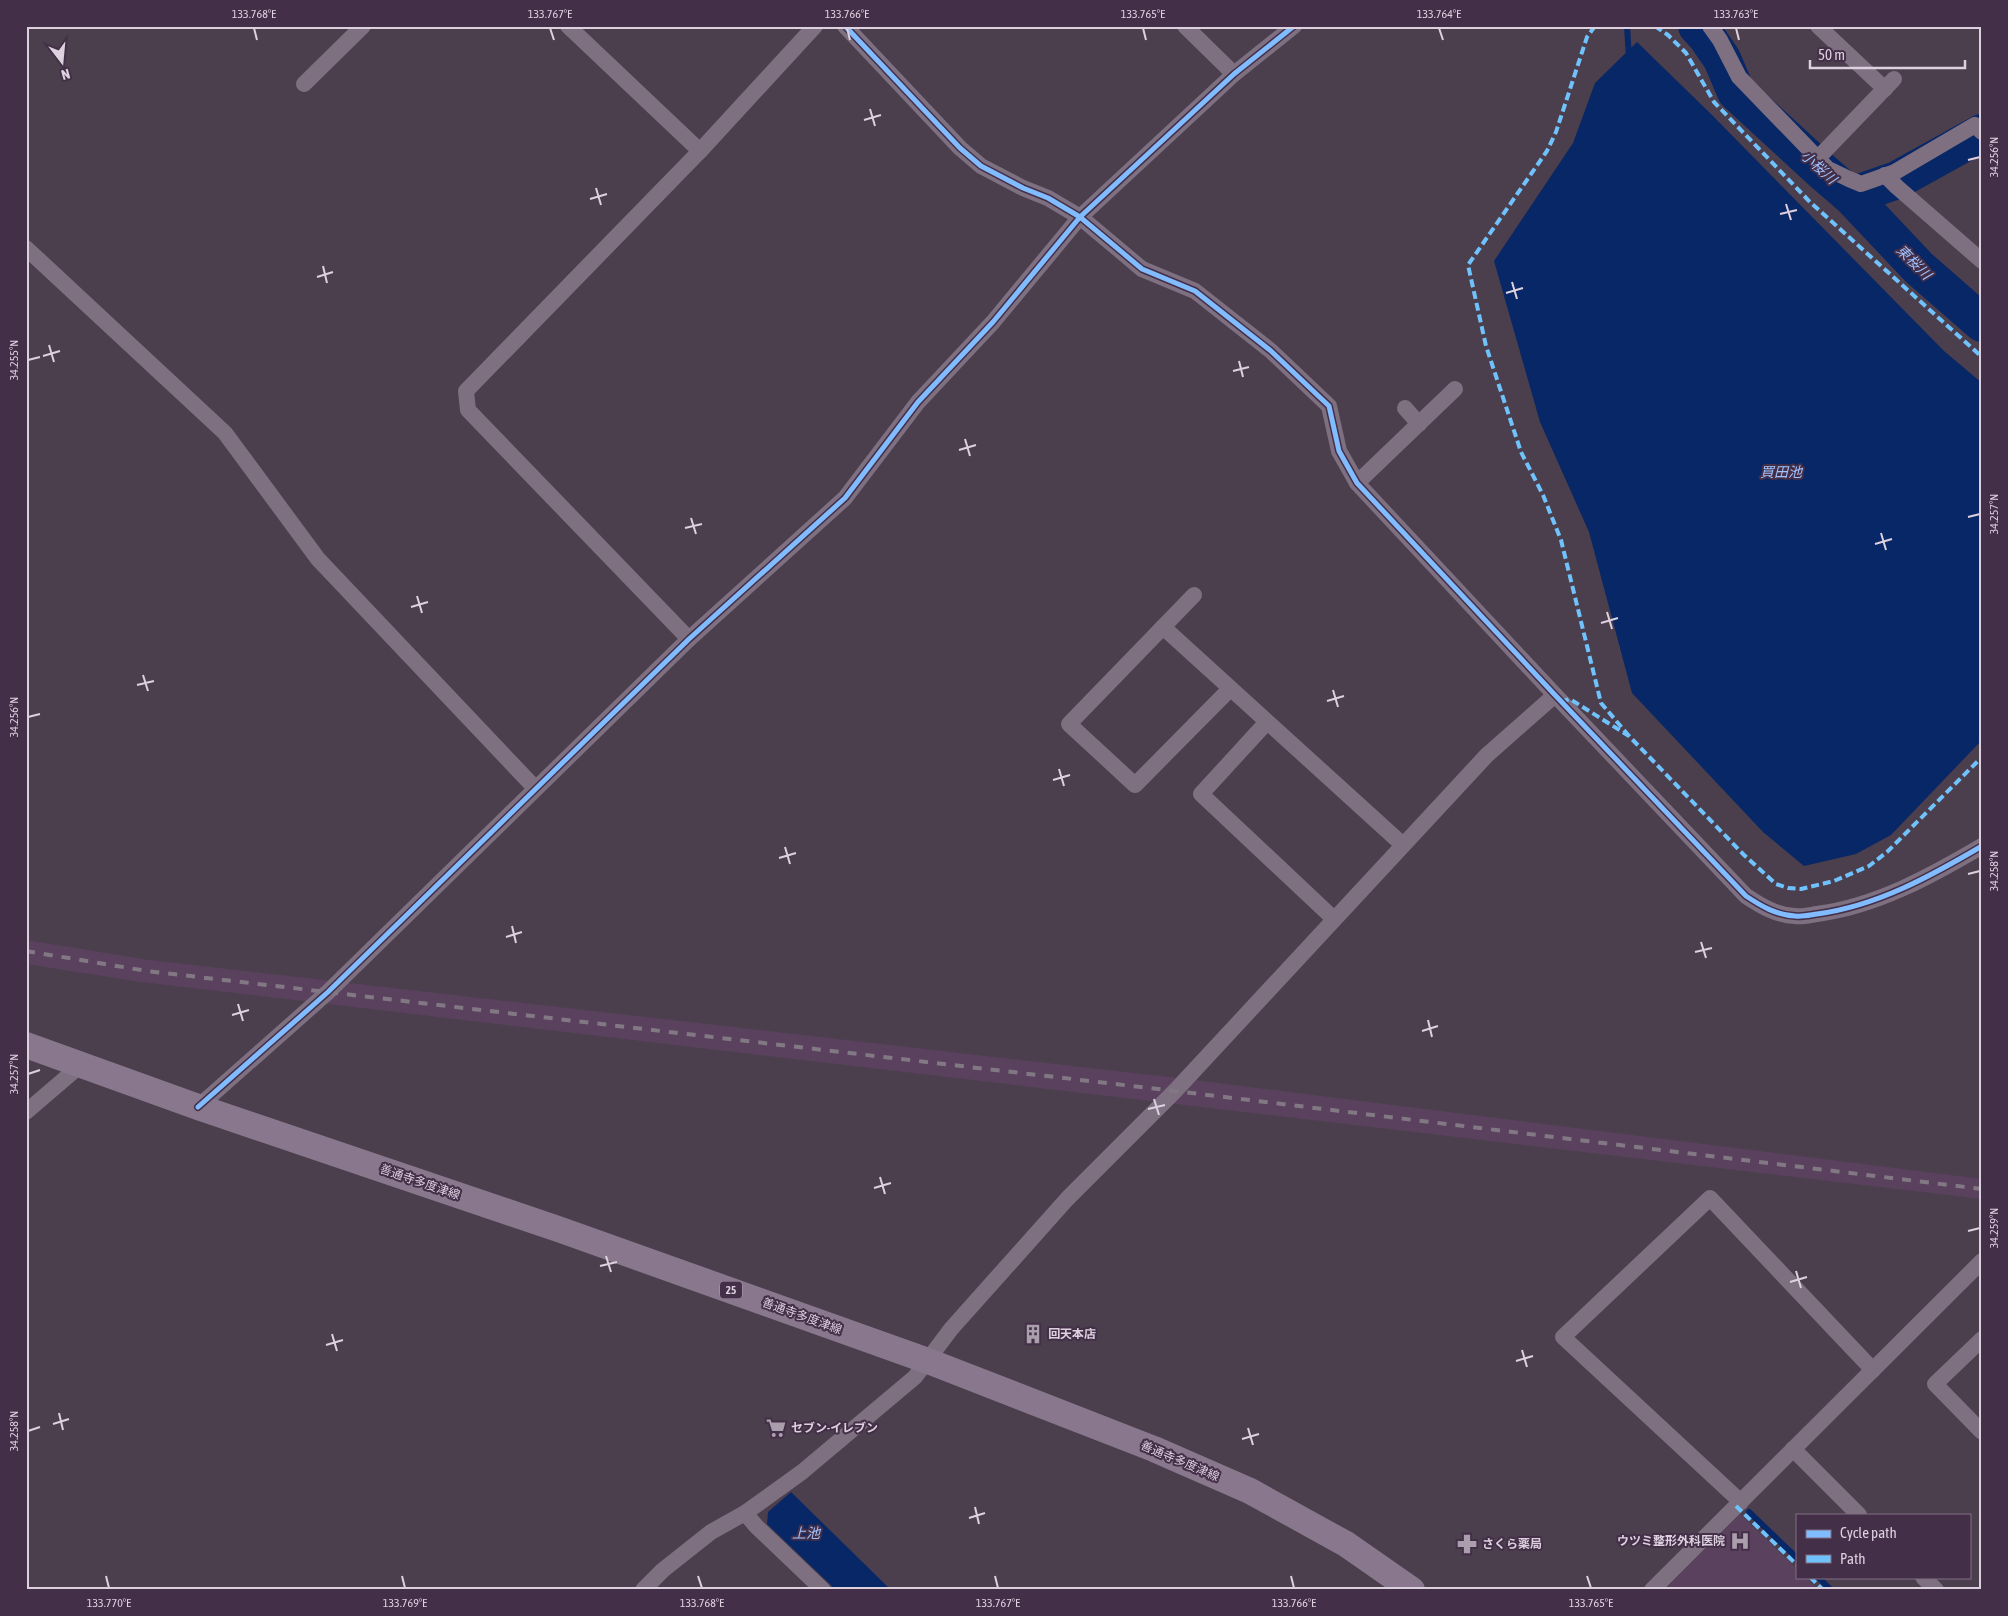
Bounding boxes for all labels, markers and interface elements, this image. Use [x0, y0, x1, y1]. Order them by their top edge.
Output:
text: 133.768°E [232, 7, 276, 21]
text: 133.767°E [528, 7, 572, 21]
text: 133.766°E [825, 7, 869, 21]
text: 133.765°E [1121, 7, 1165, 21]
text: 133.764°E [1417, 7, 1461, 21]
text: 133.763°E [1714, 7, 1758, 21]
north arrow [38, 38, 88, 88]
scale bar [1810, 38, 1966, 70]
text: 50 m [1818, 46, 1845, 63]
text: N [59, 66, 72, 83]
text: 34.256°N [1987, 137, 2001, 177]
water label: 小桜川 [1798, 147, 1841, 188]
water label: 東桜川 [1893, 241, 1936, 284]
text: 34.255°N [7, 340, 21, 380]
water label: 買田池 [1760, 464, 1804, 480]
text: 34.257°N [1987, 494, 2001, 534]
text: 34.256°N [7, 697, 21, 737]
text: 34.258°N [1987, 851, 2001, 891]
text: 34.257°N [7, 1054, 21, 1094]
street label: 善通寺多度津線 [378, 1162, 462, 1202]
text: 34.259°N [1987, 1208, 2001, 1248]
road number: 25 [720, 1282, 742, 1298]
street label: 善通寺多度津線 [760, 1295, 844, 1337]
building icon: 回天本店 [1022, 1323, 1044, 1345]
place label: 回天本店 [1048, 1327, 1096, 1341]
text: 34.258°N [7, 1411, 21, 1451]
supermarket icon: セブン-イレブン [765, 1417, 787, 1439]
place label: セブン-イレブン [791, 1421, 878, 1435]
street label: 善通寺多度津線 [1139, 1438, 1221, 1484]
legend [1796, 1514, 1970, 1578]
text: Cycle path [1840, 1524, 1897, 1541]
water label: 上池 [792, 1525, 822, 1541]
hospital icon: ウツミ整形外科医院 [1729, 1530, 1751, 1552]
pharmacy icon: さくら薬局 [1456, 1533, 1478, 1555]
place label: ウツミ整形外科医院 [1617, 1534, 1725, 1548]
place label: さくら薬局 [1482, 1537, 1542, 1551]
text: Path [1840, 1550, 1866, 1567]
text: 133.770°E [87, 1596, 131, 1610]
text: 133.769°E [383, 1596, 427, 1610]
text: 133.768°E [680, 1596, 724, 1610]
text: 133.767°E [976, 1596, 1020, 1610]
text: 133.766°E [1272, 1596, 1316, 1610]
text: 133.765°E [1569, 1596, 1613, 1610]

